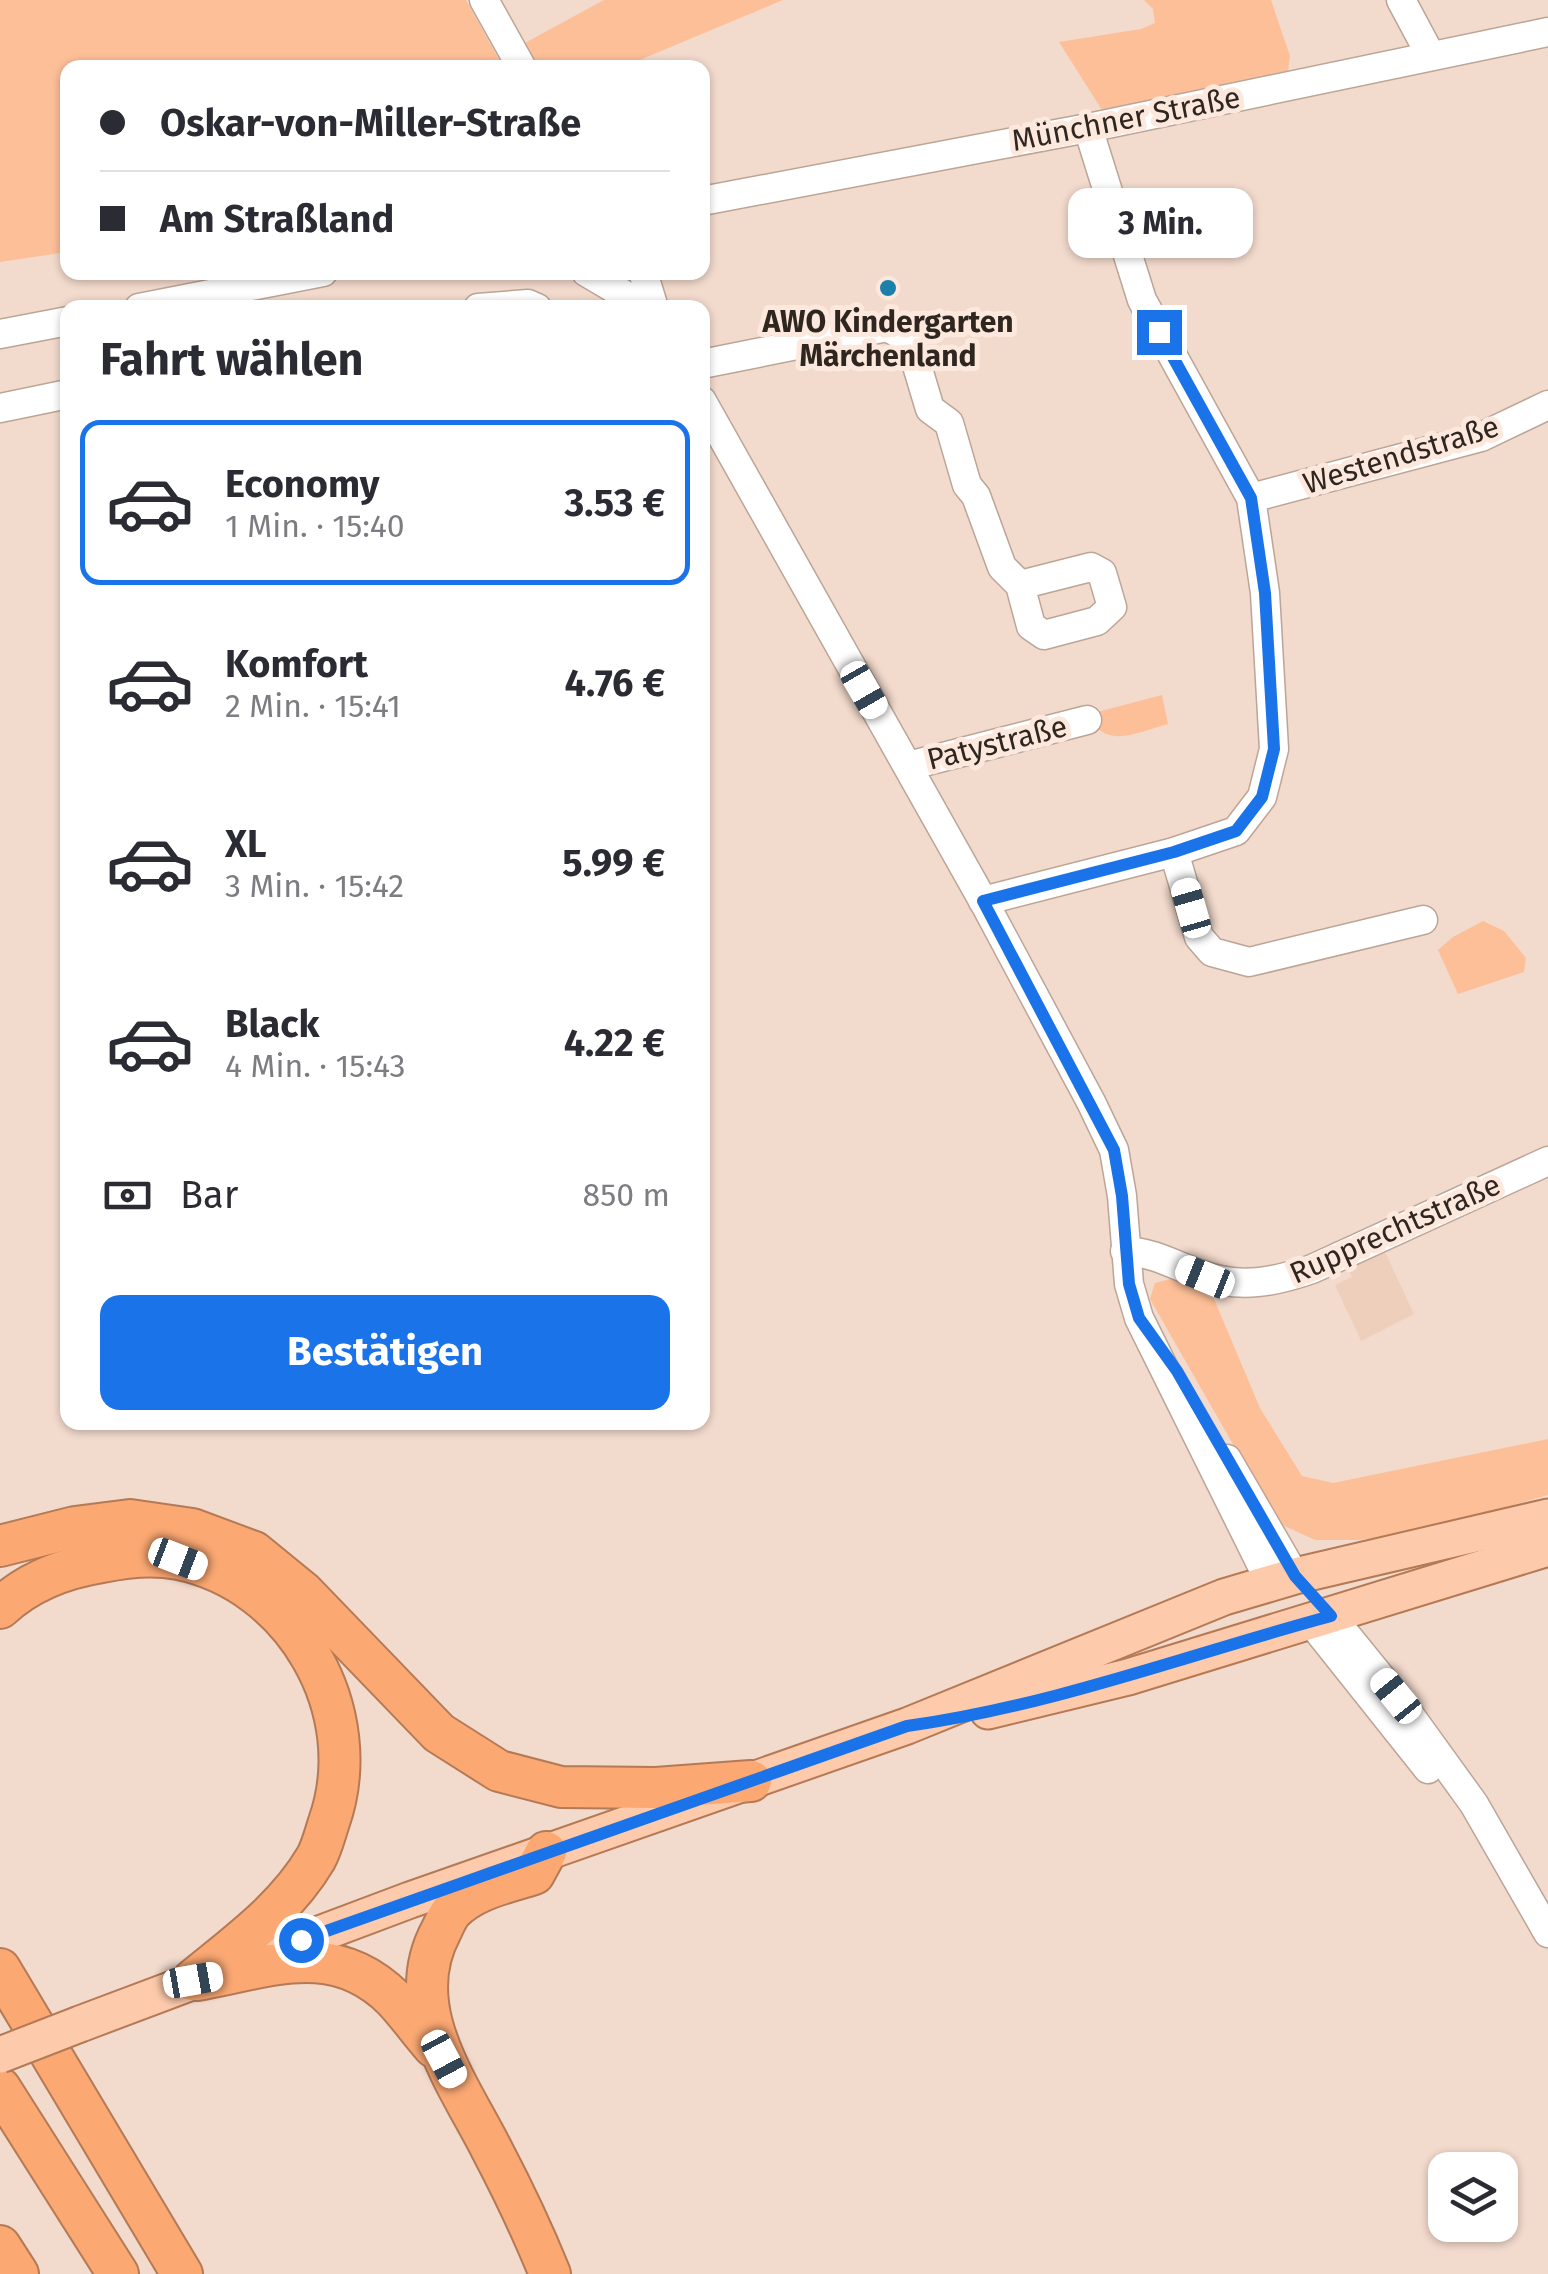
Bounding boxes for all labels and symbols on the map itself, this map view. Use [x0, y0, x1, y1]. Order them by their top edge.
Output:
street label: Münchner Straße [1009, 79, 1243, 159]
callout: 3 Min. [1066, 187, 1252, 257]
marker: AWO Kindergarten Märchenland [877, 277, 899, 299]
place label: AWO Kindergarten Märchenland [761, 304, 1014, 374]
route end [1137, 310, 1182, 355]
street label: Westendstraße [1299, 408, 1503, 502]
car [836, 657, 892, 723]
street label: Patystraße [923, 708, 1071, 778]
car [1168, 875, 1214, 941]
street label: Rupprechtstraße [1284, 1166, 1506, 1292]
car [1172, 1252, 1238, 1302]
car [145, 1534, 211, 1584]
car [1365, 1663, 1427, 1729]
route start [279, 1918, 324, 1963]
car [161, 1960, 225, 2000]
car [417, 2025, 471, 2093]

